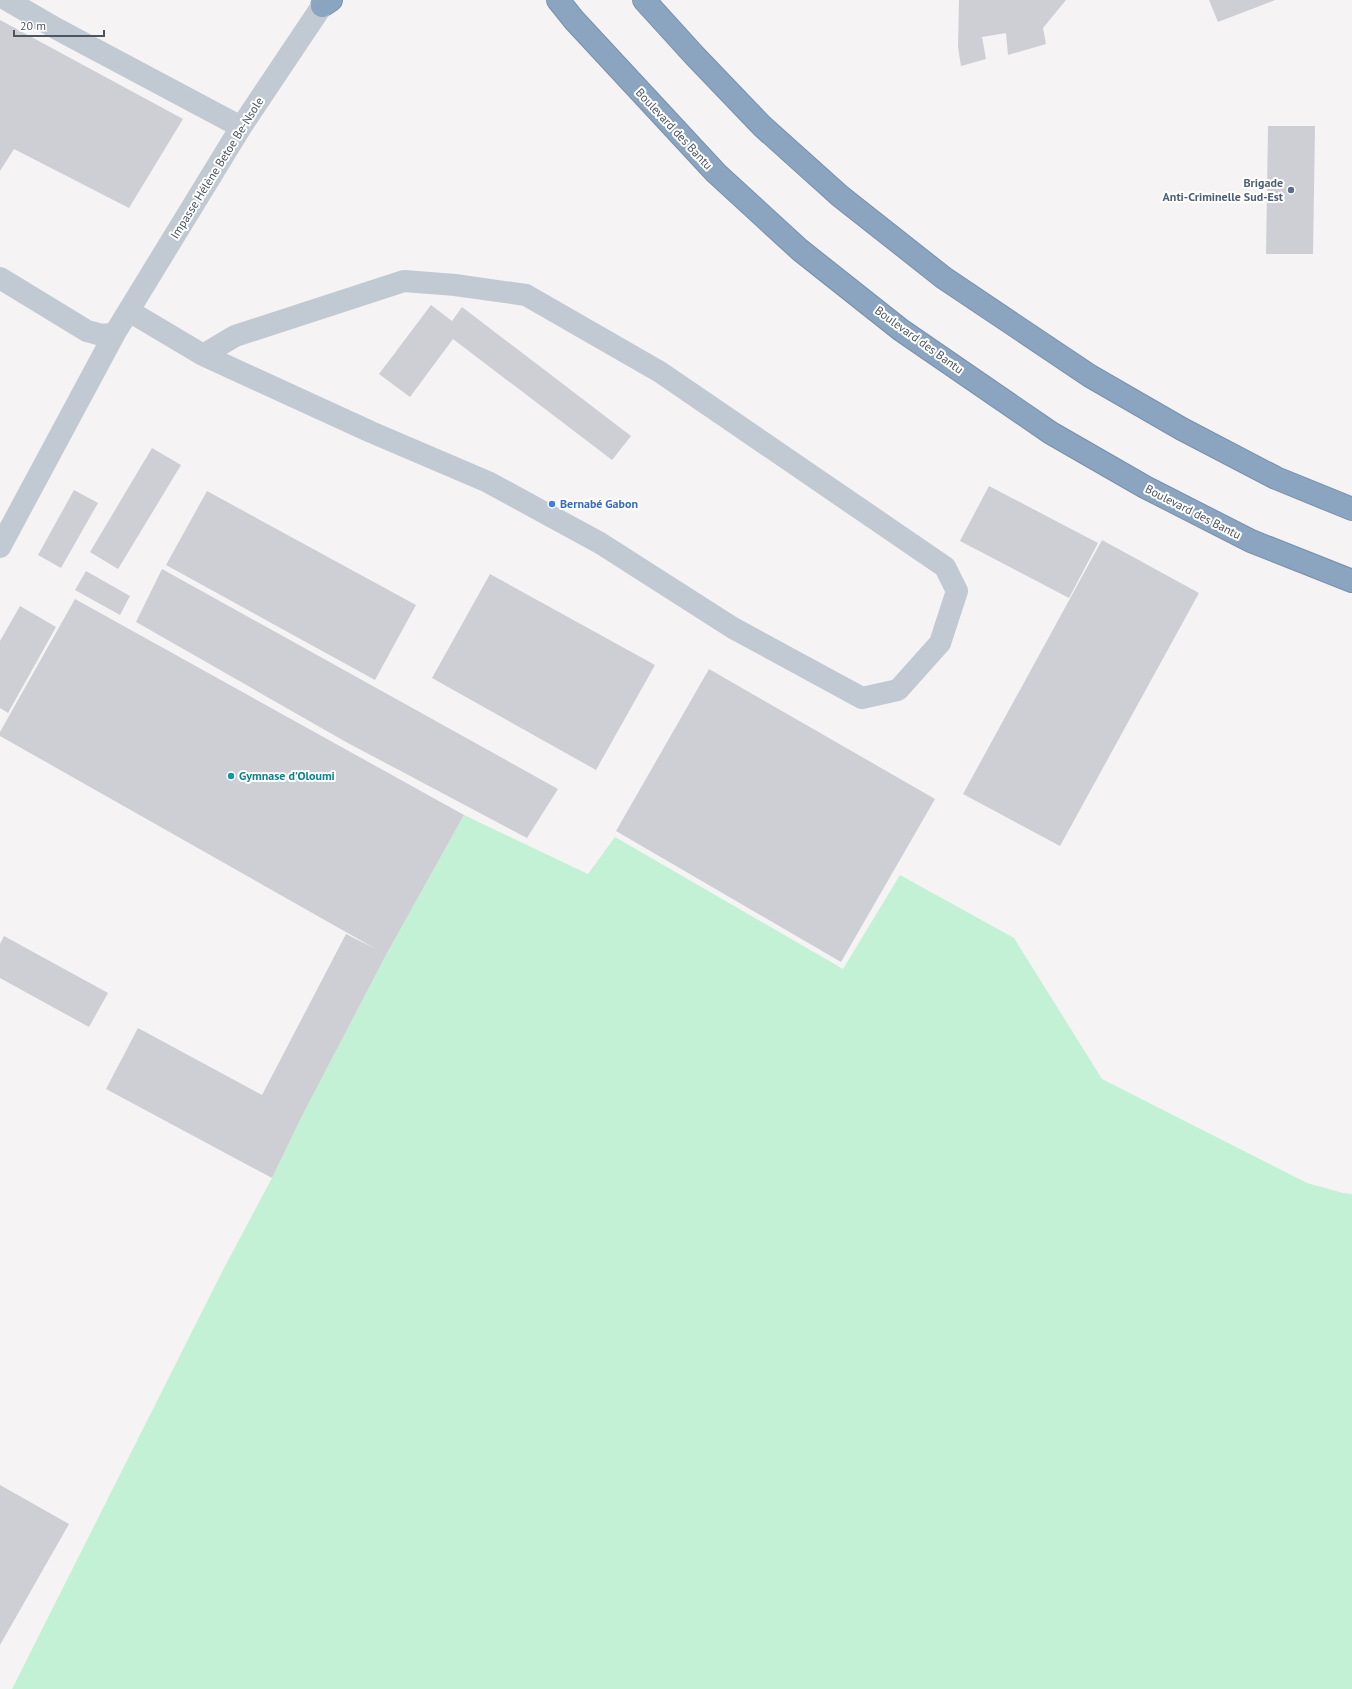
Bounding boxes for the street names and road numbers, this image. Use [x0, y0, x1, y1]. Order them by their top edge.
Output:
street label: Boulevard des Bantu [633, 85, 716, 172]
street label: Impasse Hélène Betoe Be-Nsole [167, 94, 266, 241]
street label: Boulevard des Bantu [872, 302, 966, 377]
street label: Boulevard des Bantu [1143, 481, 1244, 542]

